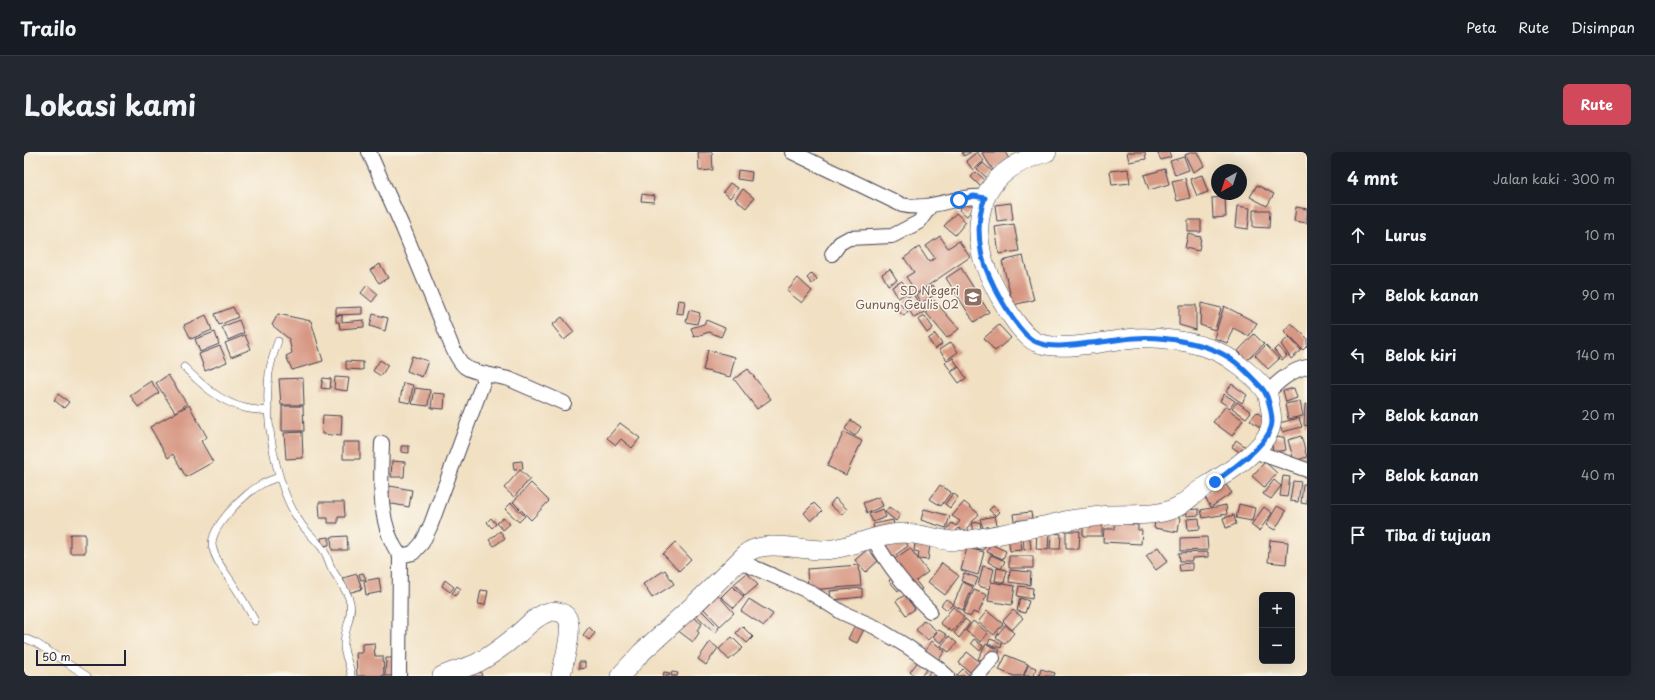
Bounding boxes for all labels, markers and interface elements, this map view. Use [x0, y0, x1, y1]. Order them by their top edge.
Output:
text: Trailo [20, 14, 76, 42]
text: Peta [1466, 17, 1496, 38]
text: Rute [1518, 17, 1549, 38]
text: Disimpan [1571, 17, 1635, 38]
text: Lokasi kami [24, 83, 196, 126]
button: Rute [1563, 84, 1631, 125]
north arrow [1211, 164, 1247, 200]
text: 4 mnt [1347, 165, 1398, 191]
text: Jalan kaki · 300 m [1493, 169, 1615, 188]
route start [950, 191, 968, 209]
text: Lurus [1385, 223, 1426, 246]
icon: ahead [1347, 224, 1369, 246]
text: 10 m [1585, 225, 1615, 244]
place label: SD Negeri Gunung Geulis 02 [855, 281, 959, 313]
text: Belok kanan [1385, 283, 1479, 306]
icon: right [1347, 284, 1369, 306]
text: 90 m [1582, 285, 1615, 304]
school or university icon: SD Negeri Gunung Geulis 02 [962, 286, 984, 308]
text: Belok kiri [1385, 343, 1456, 366]
icon: left [1347, 344, 1369, 366]
text: 140 m [1576, 345, 1615, 364]
text: Belok kanan [1385, 403, 1479, 426]
icon: right [1347, 404, 1369, 426]
text: 20 m [1581, 405, 1615, 424]
text: Belok kanan [1385, 463, 1479, 486]
icon: right [1347, 464, 1369, 486]
text: 40 m [1581, 465, 1615, 484]
route end [1206, 473, 1224, 491]
text: Tiba di tujuan [1385, 523, 1491, 546]
icon: arrive [1347, 524, 1369, 546]
map controls [1259, 592, 1295, 664]
button: + [1259, 592, 1295, 628]
button: − [1259, 628, 1295, 664]
scale bar [36, 648, 126, 667]
text: 50 m [42, 648, 71, 665]

